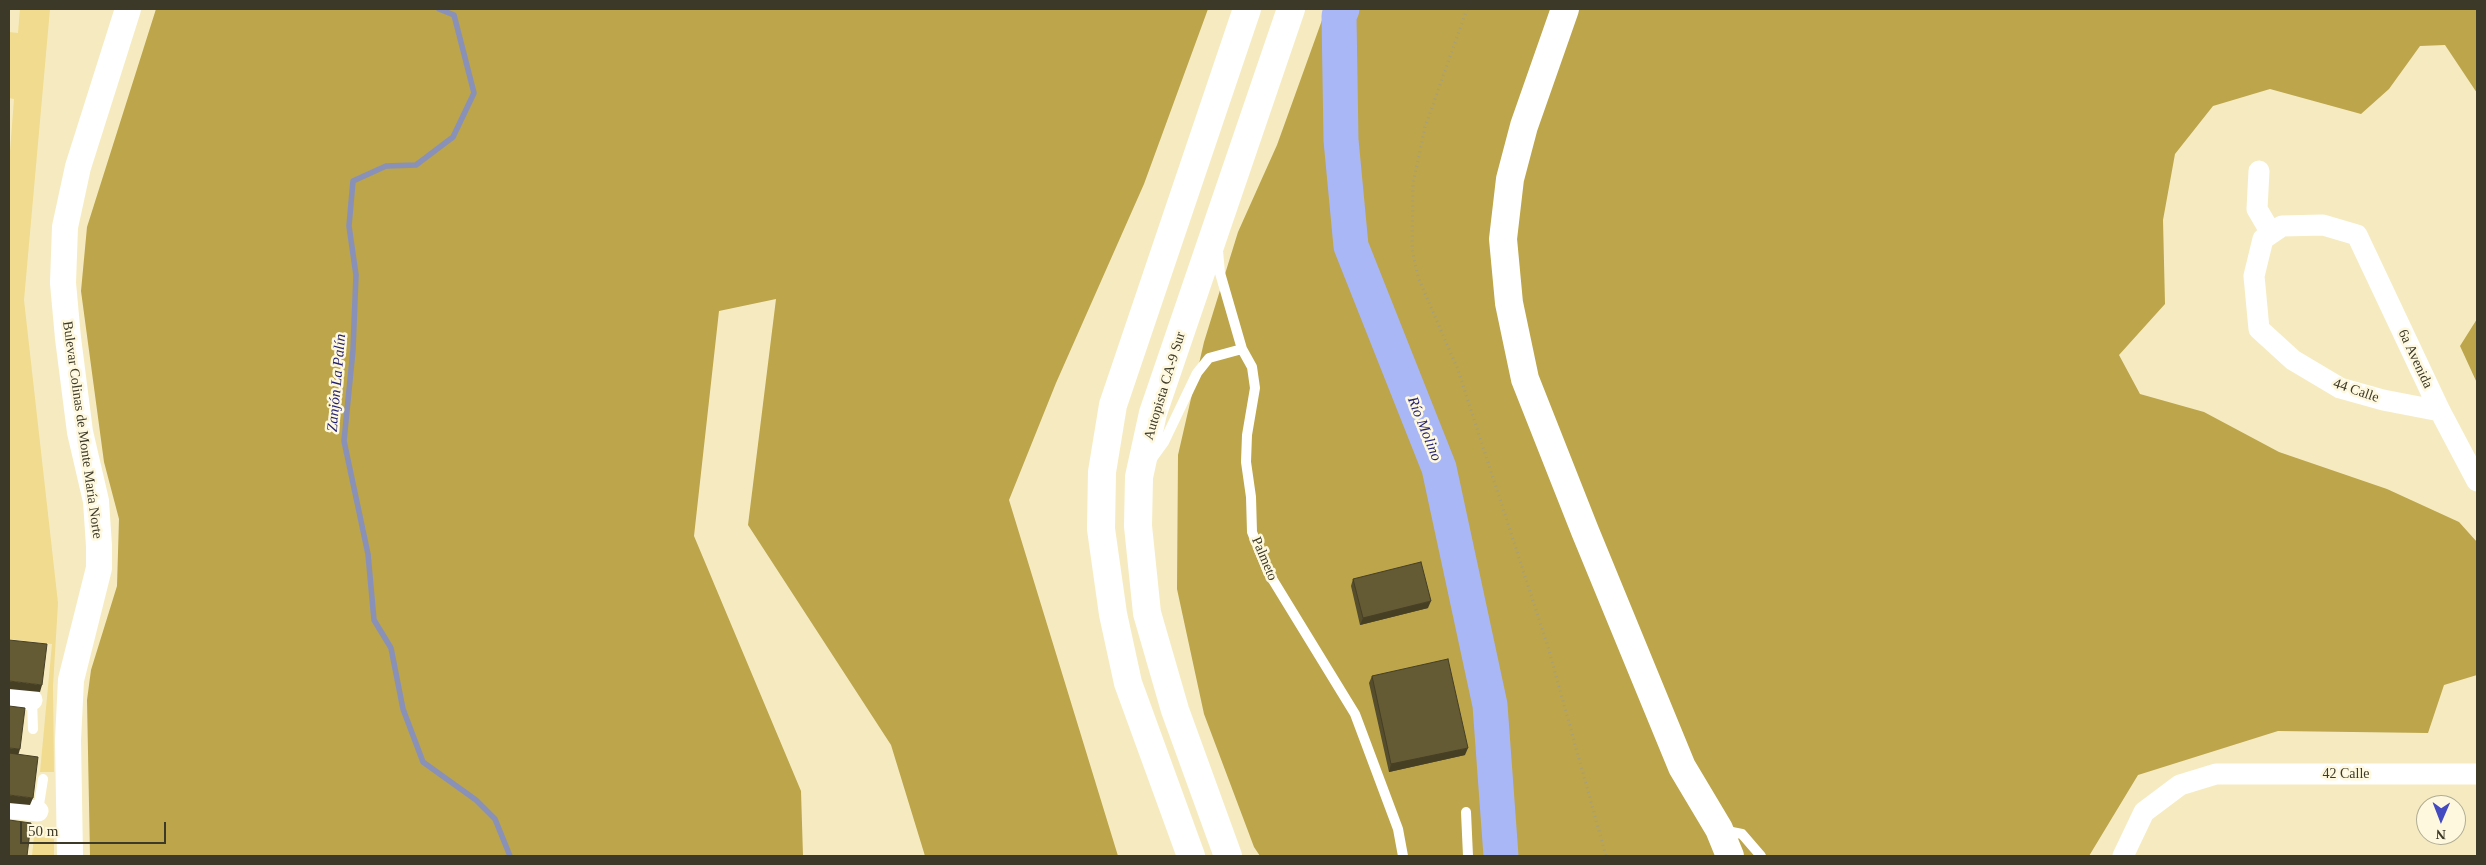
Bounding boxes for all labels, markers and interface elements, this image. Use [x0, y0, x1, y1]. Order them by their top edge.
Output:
street label: Bulevar Colinas de Monte María Norte [58, 320, 106, 540]
street label: 6a Avenida [2394, 327, 2436, 391]
street label: Autopista CA-9 Sur [1141, 330, 1189, 442]
water label: Zanjón La Palín [324, 333, 350, 433]
street label: 44 Calle [2331, 375, 2381, 407]
water label: Río Molino [1403, 394, 1445, 464]
street label: Palmeto [1247, 535, 1281, 583]
street label: 42 Calle [2322, 766, 2370, 782]
north arrow [2416, 795, 2466, 845]
scale bar [22, 812, 169, 844]
text: 50 m [28, 823, 58, 839]
text: N [2436, 827, 2446, 842]

